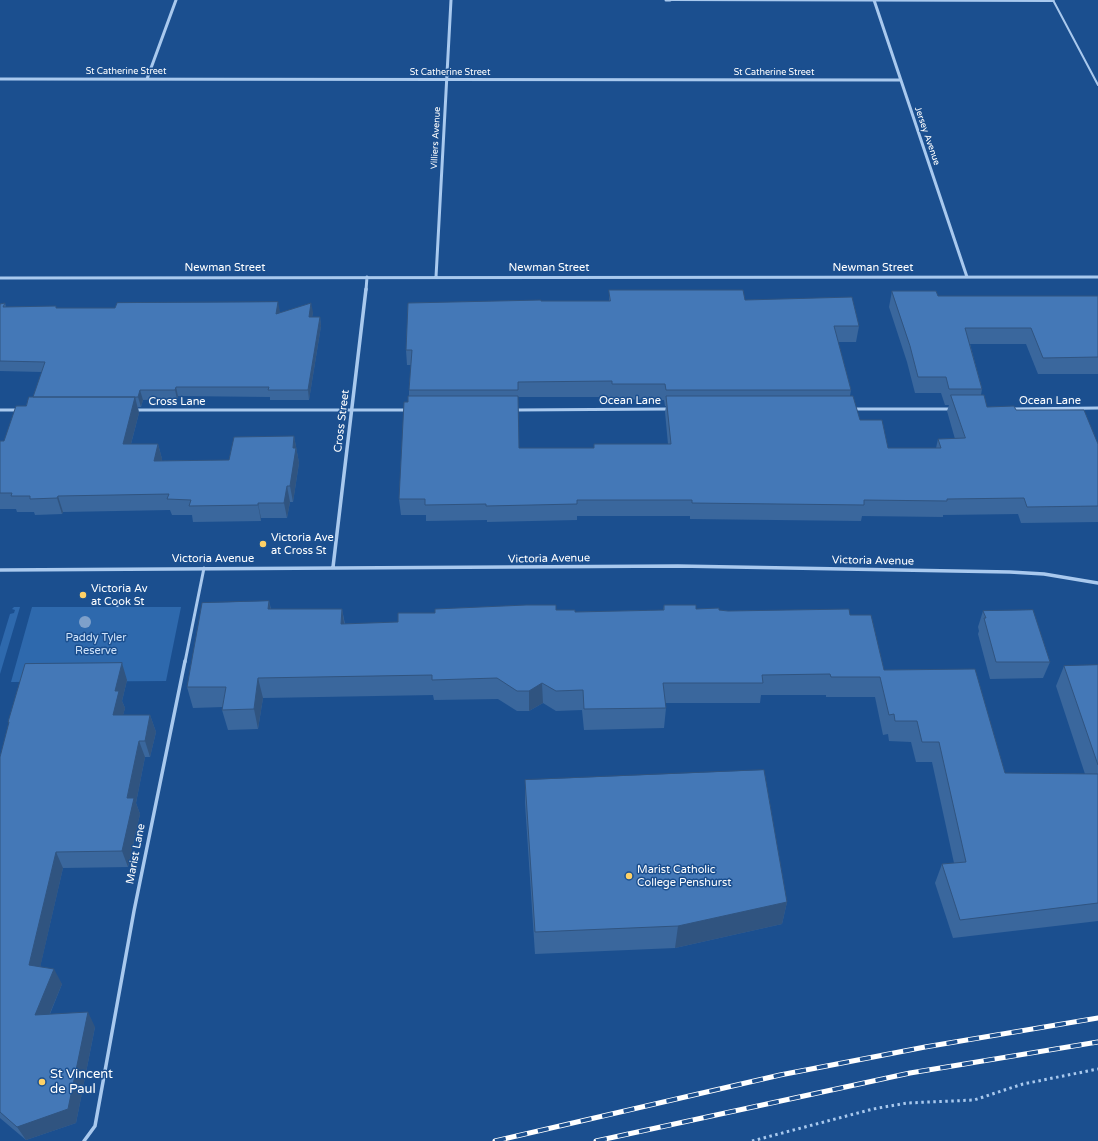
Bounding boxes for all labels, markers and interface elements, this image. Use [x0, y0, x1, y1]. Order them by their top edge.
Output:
street label: St Catherine Street [86, 67, 166, 77]
street label: St Catherine Street [410, 68, 490, 78]
street label: St Catherine Street [734, 68, 814, 78]
street label: Jersey Avenue [912, 105, 942, 167]
street label: Villiers Avenue [429, 106, 443, 170]
street label: Newman Street [185, 261, 265, 275]
street label: Newman Street [509, 261, 589, 275]
street label: Newman Street [833, 261, 913, 275]
street label: Cross Street [332, 389, 352, 453]
street label: Ocean Lane [599, 394, 661, 408]
street label: Ocean Lane [1019, 394, 1081, 408]
street label: Cross Lane [148, 395, 206, 409]
place label: Victoria Ave at Cross St [271, 531, 334, 557]
marker: Victoria Ave at Cross St [258, 539, 268, 549]
street label: Victoria Avenue [172, 552, 254, 566]
street label: Victoria Avenue [508, 552, 590, 566]
street label: Victoria Avenue [832, 554, 914, 568]
place label: Victoria Av at Cook St [91, 582, 148, 608]
marker: Victoria Av at Cook St [78, 590, 88, 600]
park label: Paddy Tyler Reserve [66, 631, 126, 657]
street label: Marist Lane [124, 823, 148, 885]
place label: Marist Catholic College Penshurst [637, 863, 731, 889]
marker: Marist Catholic College Penshurst [624, 871, 634, 881]
place label: St Vincent de Paul [50, 1067, 113, 1098]
marker: St Vincent de Paul [37, 1077, 47, 1087]

